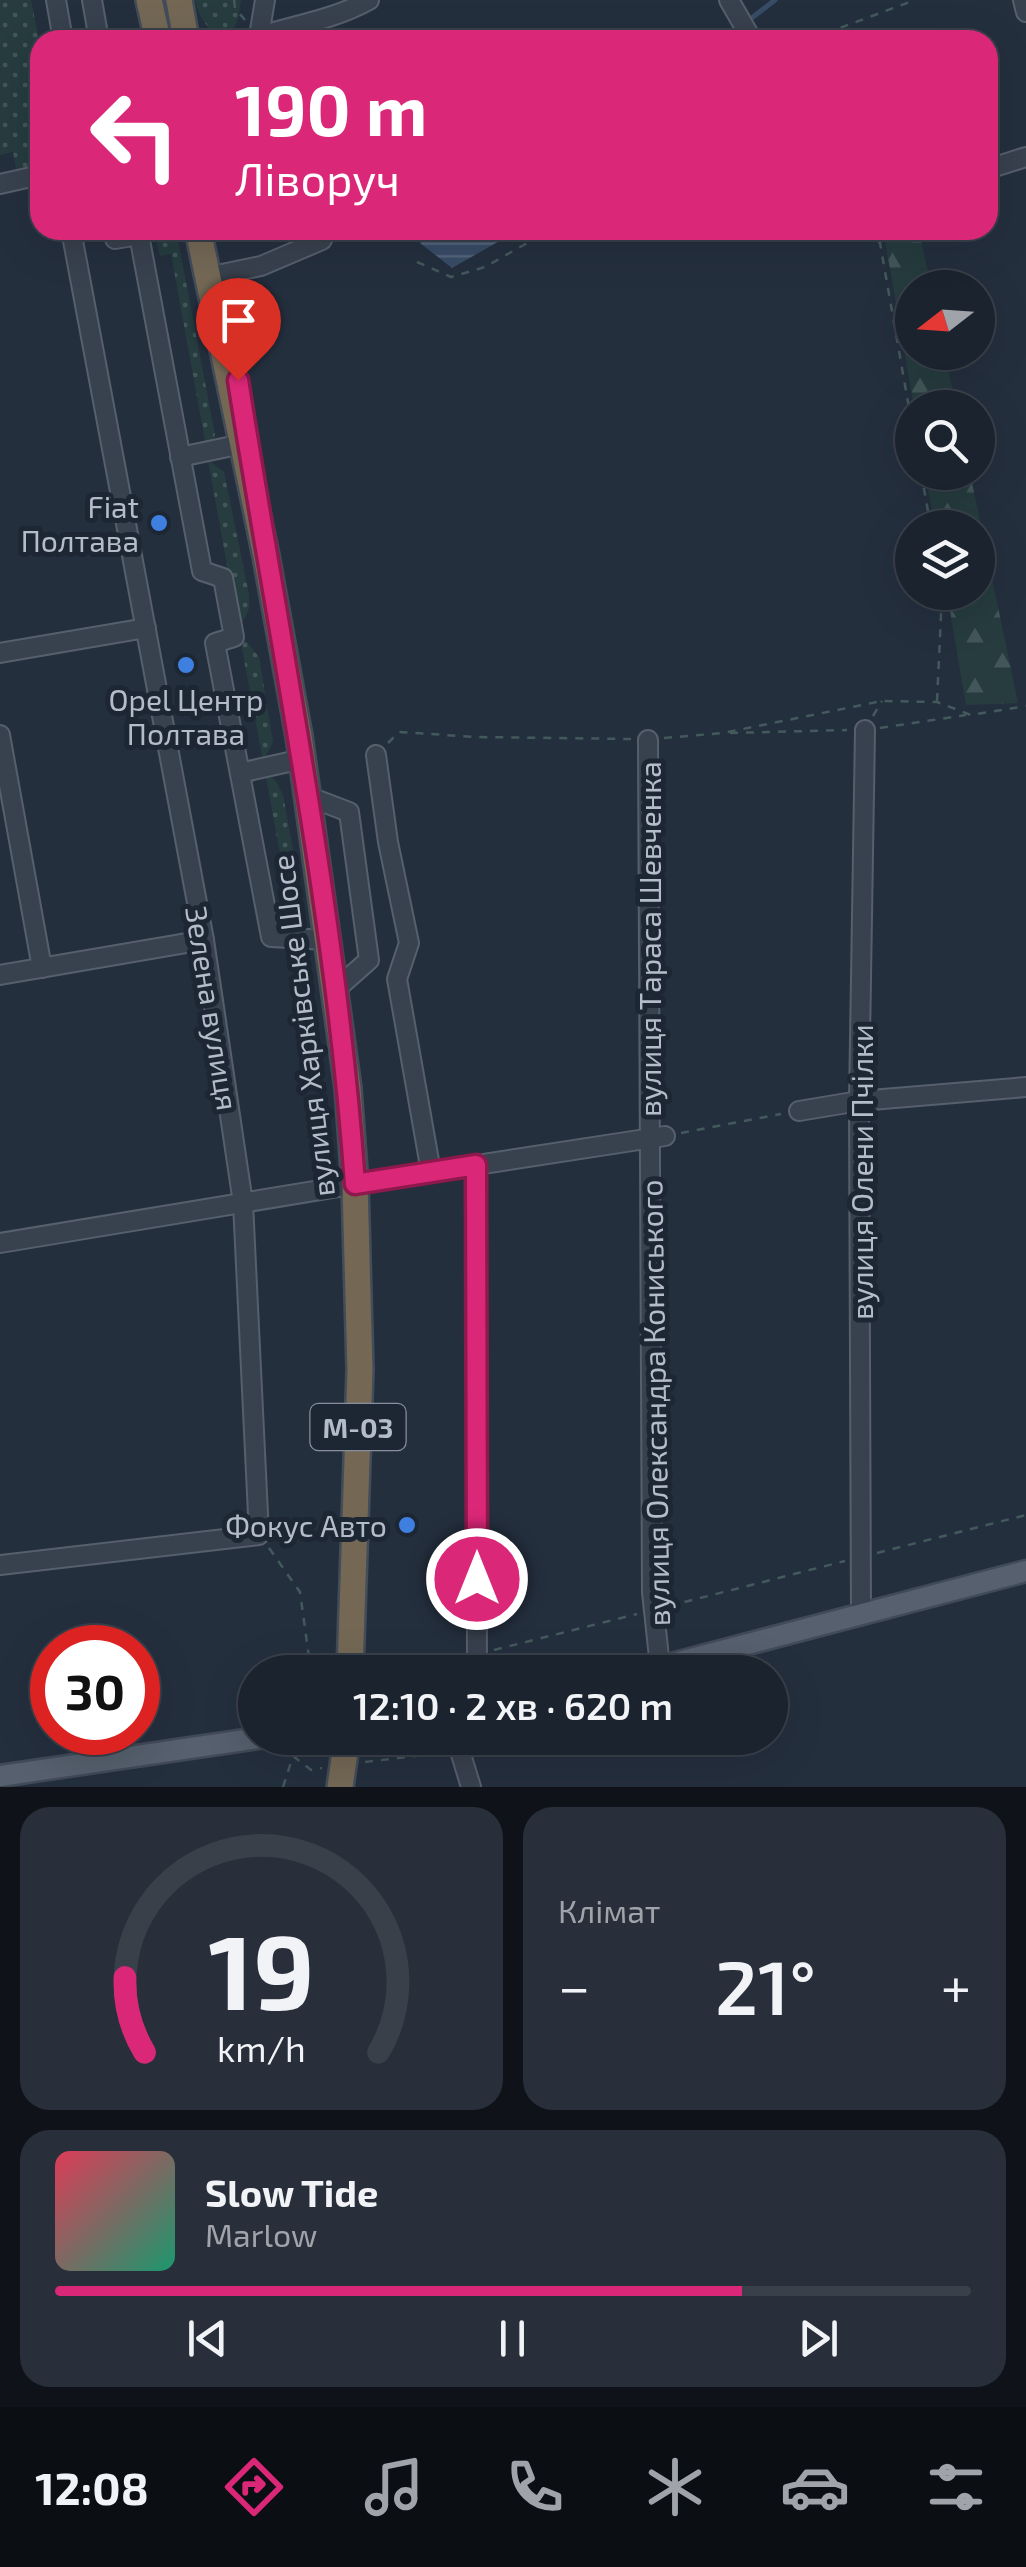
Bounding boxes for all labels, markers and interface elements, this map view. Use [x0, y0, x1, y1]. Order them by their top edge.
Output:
text: 190 m [235, 66, 428, 150]
icon: left [70, 70, 200, 200]
text: Ліворуч [235, 151, 400, 205]
north arrow [895, 270, 995, 370]
map controls [895, 270, 995, 610]
pin [196, 278, 281, 381]
icon: arrive [211, 293, 266, 348]
button: search [895, 390, 995, 490]
place label: Fiat Полтава [21, 488, 139, 558]
button: layers [895, 510, 995, 610]
marker: Fiat Полтава [148, 512, 170, 534]
marker: Opel Центр Полтава [175, 654, 197, 676]
place label: Opel Центр Полтава [109, 681, 263, 751]
street label: вулиця Тараса Шевченка [631, 761, 668, 1117]
street label: вулиця Харківське Шосе [263, 853, 342, 1199]
street label: Зелена вулиця [178, 903, 247, 1113]
street label: вулиця Олени Пчілки [843, 1024, 880, 1320]
street label: вулиця Олександра Кониського [632, 1179, 677, 1627]
road number: М-03 [310, 1404, 406, 1450]
place label: Фокус Авто [225, 1507, 387, 1544]
marker: Фокус Авто [396, 1514, 418, 1536]
position arrow [425, 1527, 529, 1631]
speed limit sign: 30 [30, 1625, 160, 1755]
text: 12:10 · 2 хв · 620 m [353, 1682, 673, 1728]
text: Клімат [558, 1891, 661, 1929]
text: 19 [208, 1906, 315, 2031]
text: 21° [715, 1940, 816, 2030]
text: − [558, 1952, 590, 2018]
text: + [941, 1952, 971, 2018]
text: km/h [217, 2026, 306, 2069]
text: Slow Tide [205, 2169, 378, 2215]
text: Marlow [205, 2215, 317, 2253]
icon: previous [180, 2311, 235, 2366]
icon: pause [485, 2311, 540, 2366]
icon: next [791, 2311, 846, 2366]
icon: directions [219, 2452, 289, 2522]
icon: music [359, 2452, 429, 2522]
icon: phone [500, 2452, 570, 2522]
icon: climate [640, 2452, 710, 2522]
icon: car [780, 2452, 850, 2522]
icon: filters [921, 2452, 991, 2522]
text: 12:08 [35, 2460, 149, 2514]

